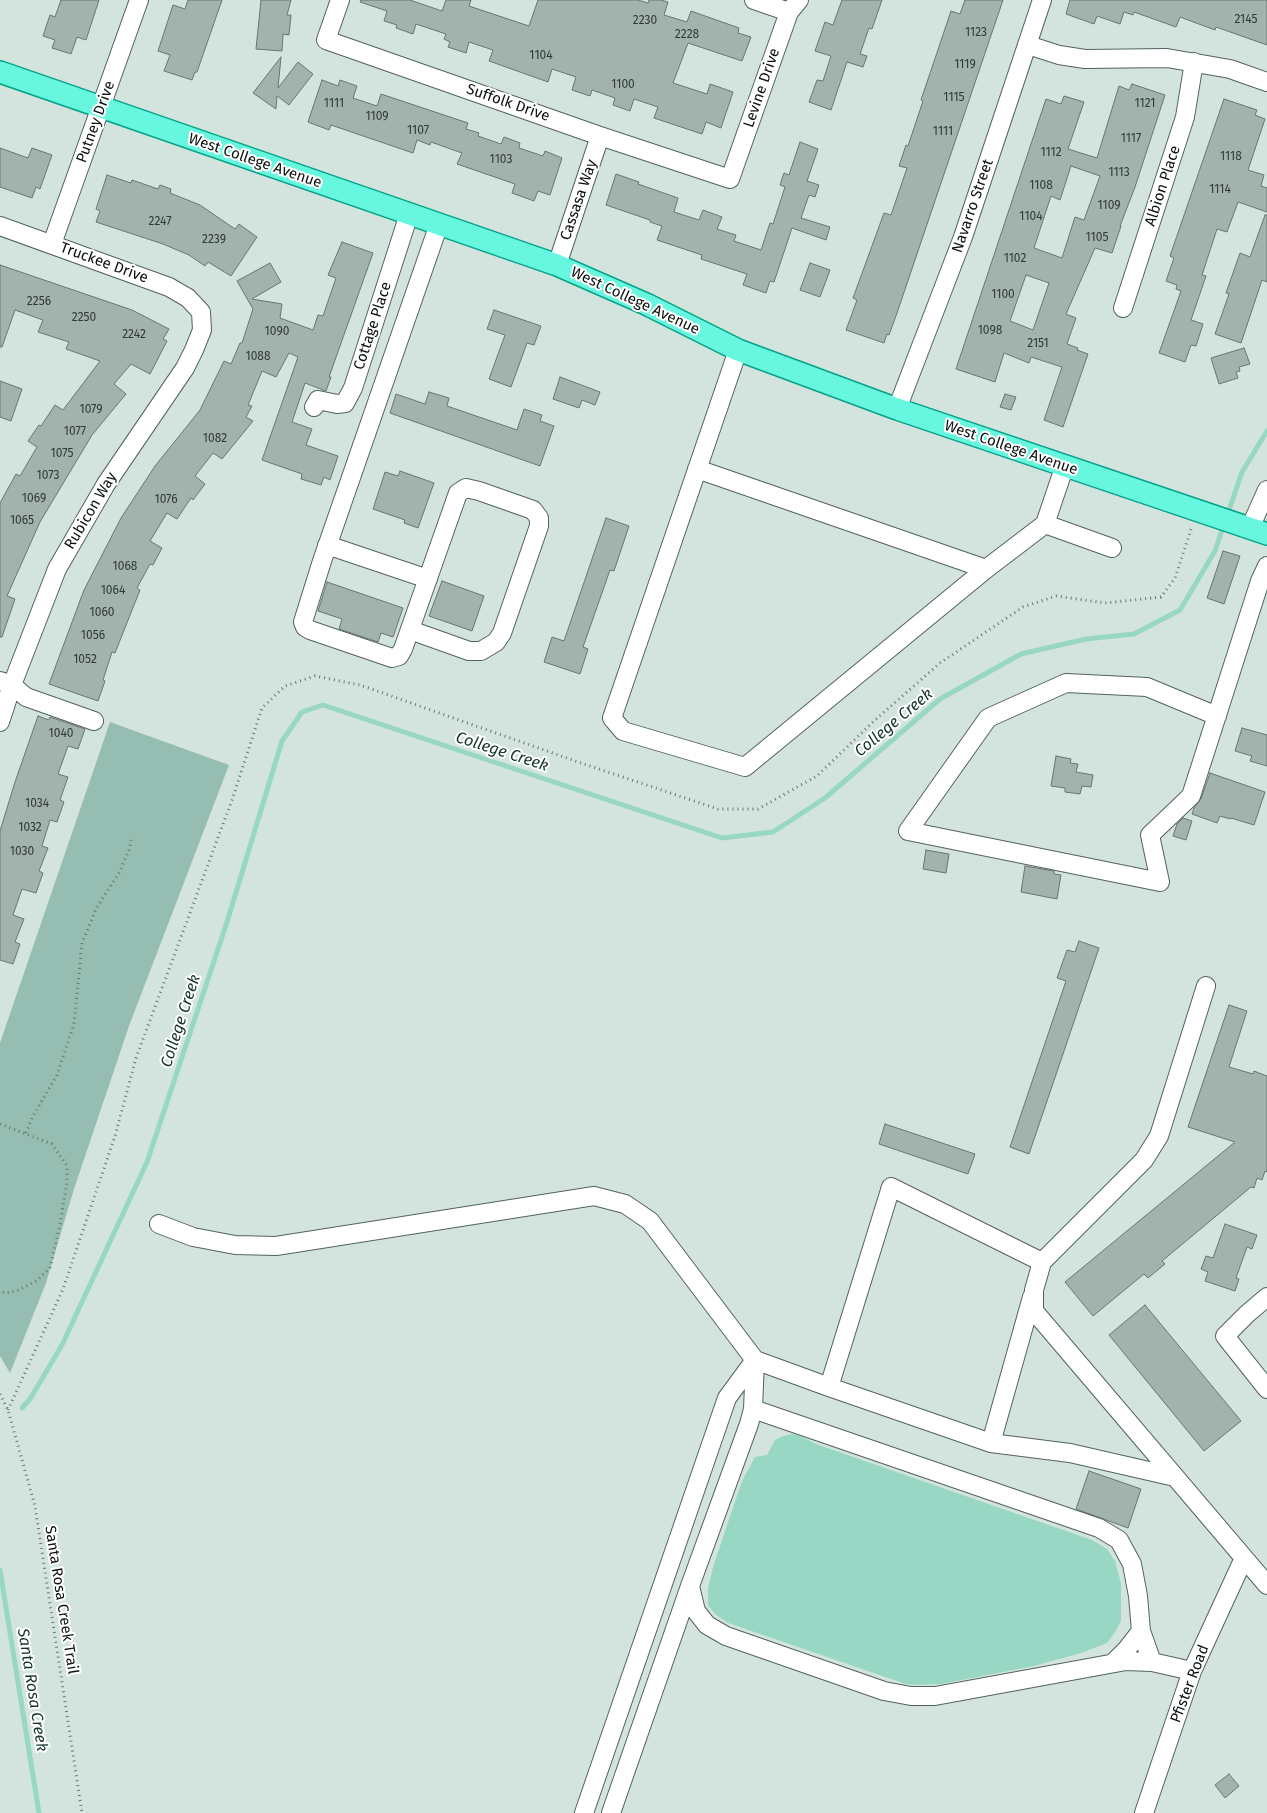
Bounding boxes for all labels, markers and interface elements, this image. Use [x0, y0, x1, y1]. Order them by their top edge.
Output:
house number: 2145 [1234, 13, 1258, 27]
house number: 2230 [633, 14, 657, 28]
house number: 1123 [965, 26, 987, 40]
house number: 2228 [675, 28, 699, 42]
street label: Levine Drive [740, 46, 784, 130]
house number: 1104 [529, 49, 553, 63]
house number: 1119 [954, 58, 976, 72]
house number: 1100 [611, 78, 635, 92]
street label: Putney Drive [73, 79, 119, 165]
street label: Suffolk Drive [464, 80, 552, 126]
house number: 1115 [943, 91, 965, 105]
house number: 1111 [324, 97, 344, 111]
house number: 1121 [1134, 97, 1156, 111]
house number: 1109 [365, 110, 389, 124]
house number: 1107 [407, 124, 429, 138]
house number: 1111 [933, 125, 953, 139]
street label: West College Avenue [186, 130, 324, 192]
house number: 1117 [1121, 132, 1141, 146]
street label: Albion Place [1142, 143, 1184, 229]
house number: 1112 [1040, 146, 1062, 160]
house number: 1118 [1220, 150, 1242, 164]
house number: 1103 [490, 153, 512, 167]
street label: Cassasa Way [557, 157, 601, 243]
street label: Navarro Street [949, 157, 997, 255]
house number: 1113 [1108, 166, 1130, 180]
house number: 1108 [1029, 179, 1053, 193]
house number: 1114 [1209, 183, 1231, 197]
house number: 1109 [1097, 199, 1121, 213]
house number: 1104 [1019, 210, 1043, 224]
house number: 2247 [149, 215, 171, 229]
house number: 1105 [1086, 231, 1108, 245]
house number: 2239 [202, 233, 226, 247]
street label: Truckee Drive [58, 239, 150, 287]
house number: 1102 [1004, 252, 1026, 266]
street label: West College Avenue [568, 263, 702, 339]
street label: Cottage Place [350, 280, 396, 372]
house number: 1100 [991, 288, 1015, 302]
house number: 2256 [27, 295, 51, 309]
house number: 2250 [72, 311, 96, 325]
house number: 1098 [978, 324, 1002, 338]
house number: 1090 [265, 325, 289, 339]
house number: 2242 [122, 328, 146, 342]
house number: 2151 [1027, 337, 1049, 351]
house number: 1088 [245, 350, 271, 364]
house number: 1079 [79, 403, 103, 417]
street label: West College Avenue [942, 417, 1080, 479]
house number: 1077 [64, 425, 86, 439]
house number: 1082 [203, 432, 227, 446]
house number: 1075 [51, 447, 73, 461]
house number: 1073 [37, 469, 59, 483]
street label: Rubicon Way [61, 469, 121, 553]
house number: 1069 [22, 492, 46, 506]
house number: 1076 [154, 493, 178, 507]
house number: 1065 [10, 514, 34, 528]
house number: 1068 [113, 560, 137, 574]
house number: 1064 [101, 584, 125, 598]
house number: 1060 [90, 606, 114, 620]
house number: 1056 [81, 629, 105, 643]
house number: 1052 [73, 653, 97, 667]
water label: College Creek [851, 685, 937, 761]
house number: 1040 [49, 727, 73, 741]
water label: College Creek [453, 728, 551, 776]
house number: 1034 [25, 797, 49, 811]
house number: 1032 [18, 821, 42, 835]
house number: 1030 [10, 845, 34, 859]
water label: College Creek [157, 972, 205, 1070]
street label: Santa Rosa Creek Trail [40, 1524, 82, 1676]
water label: Santa Rosa Creek [13, 1627, 51, 1753]
street label: Pfister Road [1167, 1643, 1213, 1725]

